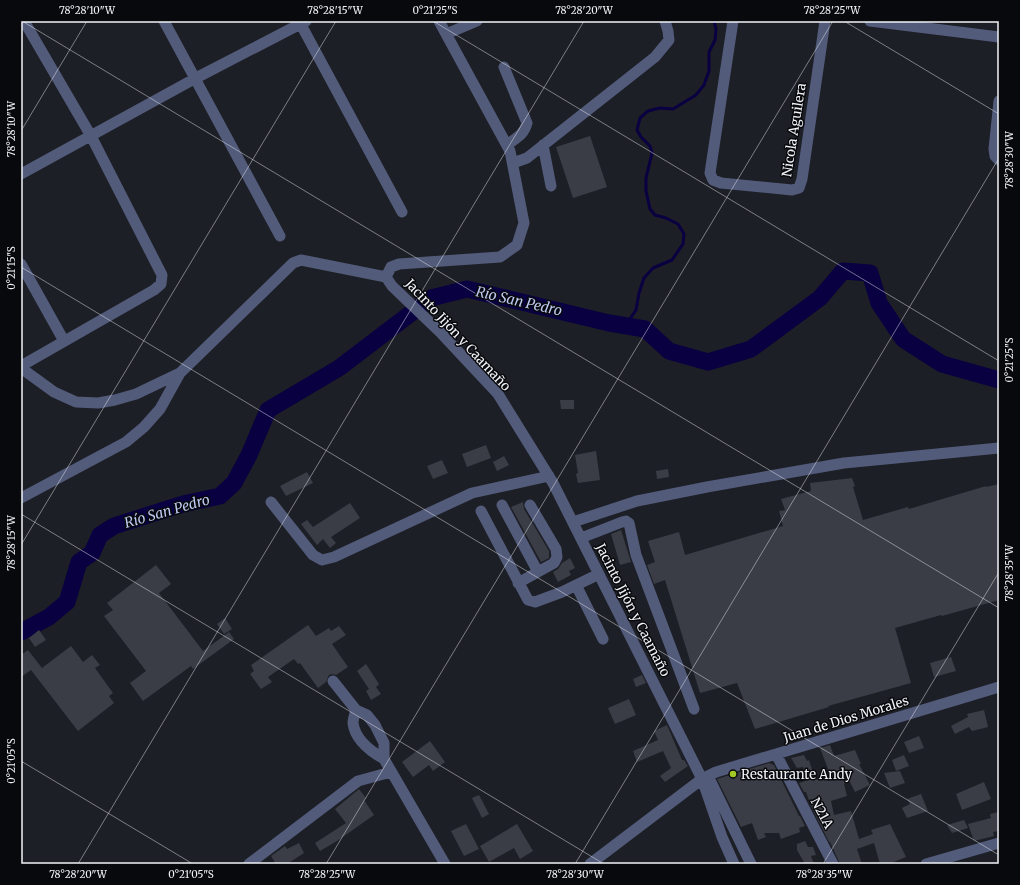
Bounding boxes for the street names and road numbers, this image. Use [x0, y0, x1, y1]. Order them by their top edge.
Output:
street label: Nicola Aguilera [778, 82, 810, 178]
street label: Jacinto Jijón y Caamaño [401, 275, 515, 395]
street label: Jacinto Jijón y Caamaño [592, 540, 674, 680]
street label: Juan de Dios Morales [780, 692, 911, 746]
street label: N21A [807, 795, 838, 832]

